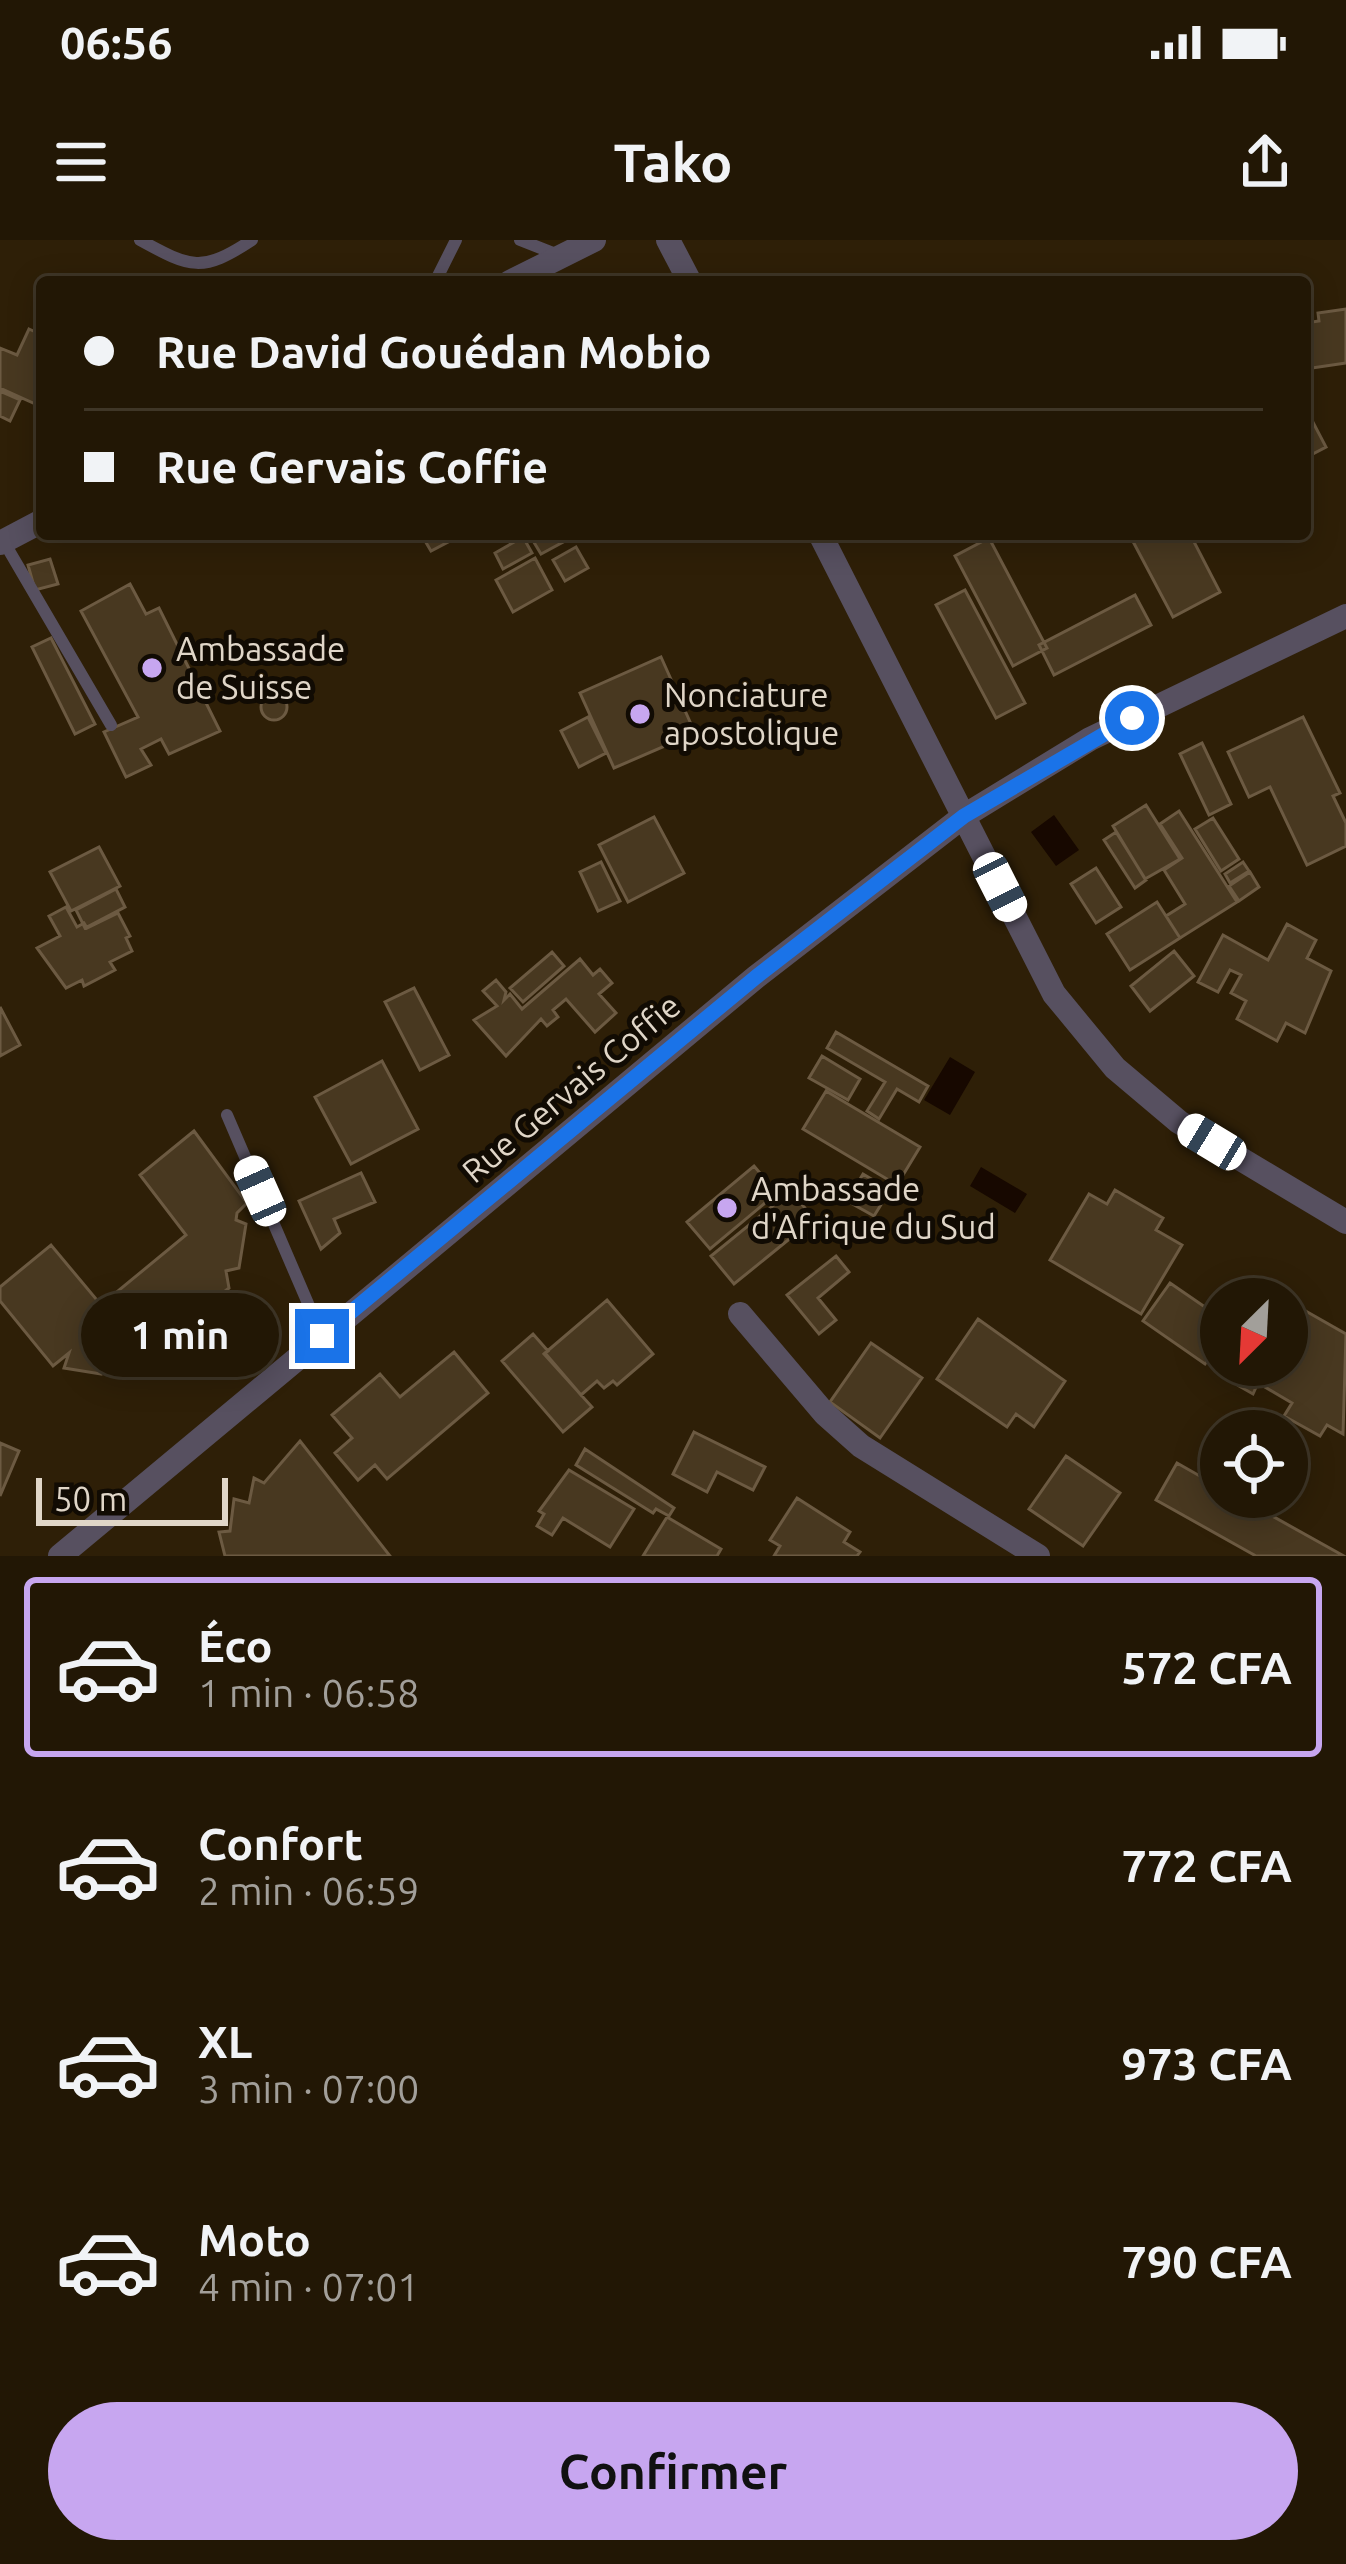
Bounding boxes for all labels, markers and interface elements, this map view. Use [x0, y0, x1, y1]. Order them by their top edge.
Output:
text: 06:56 [60, 17, 173, 68]
icon: menu [48, 129, 114, 195]
icon: share [1232, 129, 1298, 195]
text: Tako [613, 132, 733, 192]
text: Rue David Gouédan Mobio [156, 326, 712, 377]
text: Rue Gervais Coffie [156, 441, 548, 492]
place label: Ambassade de Suisse [176, 630, 345, 705]
marker: Ambassade de Suisse [139, 655, 165, 681]
place label: Nonciature apostolique [664, 676, 839, 751]
route start [1105, 691, 1159, 745]
marker: Nonciature apostolique [627, 701, 653, 727]
car [968, 847, 1032, 927]
street label: Rue Gervais Coffie [454, 986, 687, 1189]
car [1172, 1108, 1252, 1176]
car [229, 1151, 291, 1231]
place label: Ambassade d'Afrique du Sud [751, 1170, 996, 1245]
marker: Ambassade d'Afrique du Sud [714, 1195, 740, 1221]
north arrow [1200, 1278, 1308, 1386]
map controls [1200, 1278, 1308, 1518]
callout: 1 min [82, 1294, 280, 1378]
route end [295, 1309, 349, 1363]
text: 1 min [131, 1313, 229, 1356]
button: locate [1200, 1410, 1308, 1518]
scale bar [36, 1472, 228, 1525]
text: 50 m [54, 1480, 127, 1517]
icon: car [54, 1613, 162, 1721]
text: Éco [198, 1620, 273, 1671]
text: 572 CFA [1122, 1642, 1292, 1693]
text: 1 min · 06:58 [198, 1671, 419, 1714]
icon: car [54, 1811, 162, 1919]
text: Confort [198, 1818, 363, 1869]
text: 772 CFA [1122, 1840, 1292, 1891]
text: 2 min · 06:59 [198, 1869, 419, 1912]
icon: car [54, 2009, 162, 2117]
text: XL [198, 2016, 252, 2067]
text: 973 CFA [1122, 2038, 1292, 2089]
text: 3 min · 07:00 [198, 2067, 419, 2110]
icon: car [54, 2207, 162, 2315]
text: Moto [198, 2214, 311, 2265]
text: 790 CFA [1122, 2236, 1292, 2287]
text: 4 min · 07:01 [198, 2265, 419, 2308]
button: Confirmer [48, 2402, 1298, 2540]

